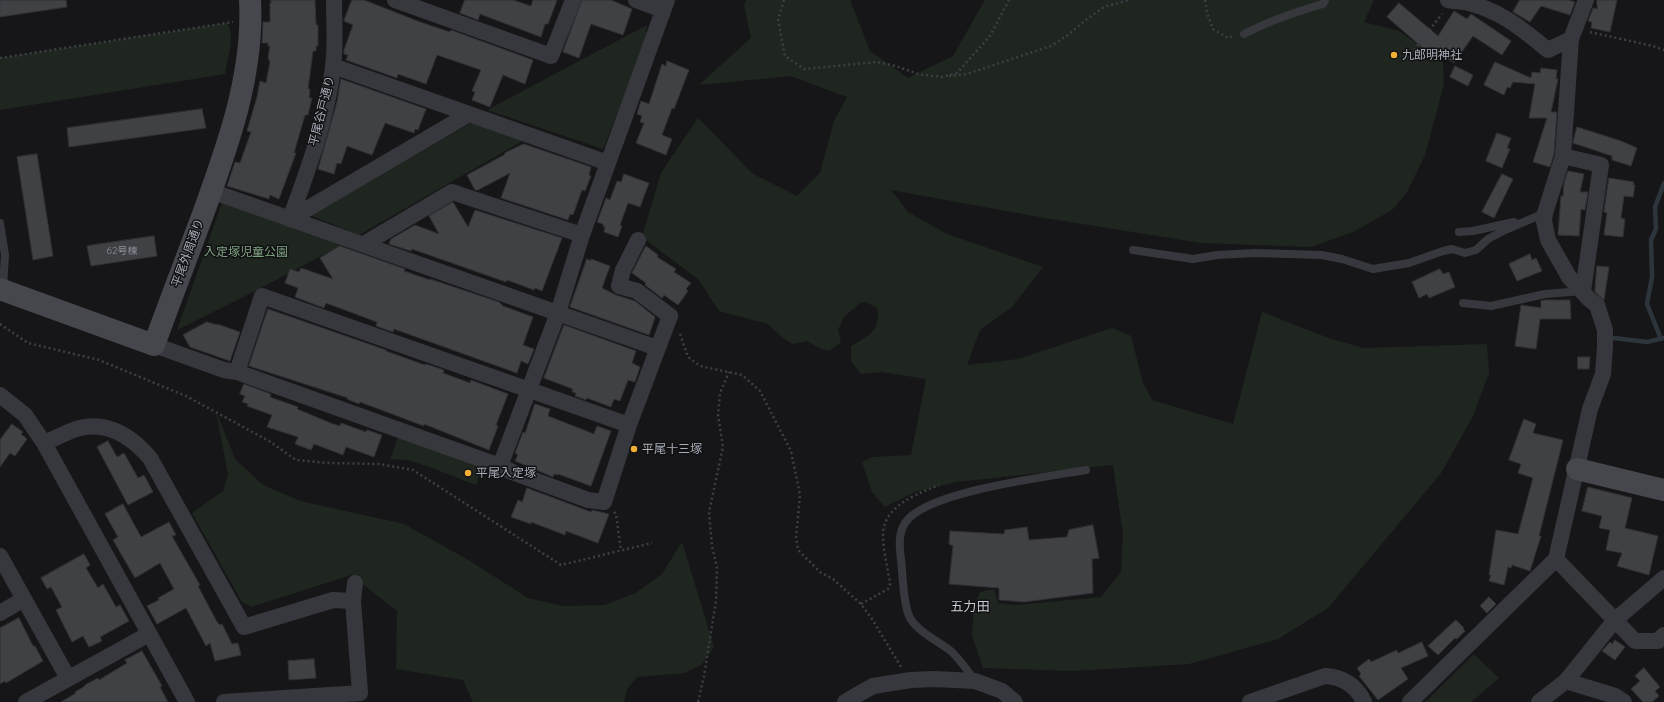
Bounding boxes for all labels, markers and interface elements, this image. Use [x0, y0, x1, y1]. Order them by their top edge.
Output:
place label: 九郎明神社 [1402, 48, 1462, 62]
marker: 九郎明神社 [1389, 50, 1399, 60]
street label: 平尾谷戸通り [306, 74, 338, 148]
street label: 平尾外周通り [169, 217, 207, 289]
house number: 62号棟 [107, 245, 137, 257]
park label: 入定塚児童公園 [204, 245, 288, 259]
place label: 平尾十三塚 [642, 442, 702, 456]
marker: 平尾十三塚 [629, 444, 639, 454]
place label: 平尾入定塚 [476, 466, 536, 480]
marker: 平尾入定塚 [463, 468, 473, 478]
district label: 五力田 [951, 599, 989, 615]

